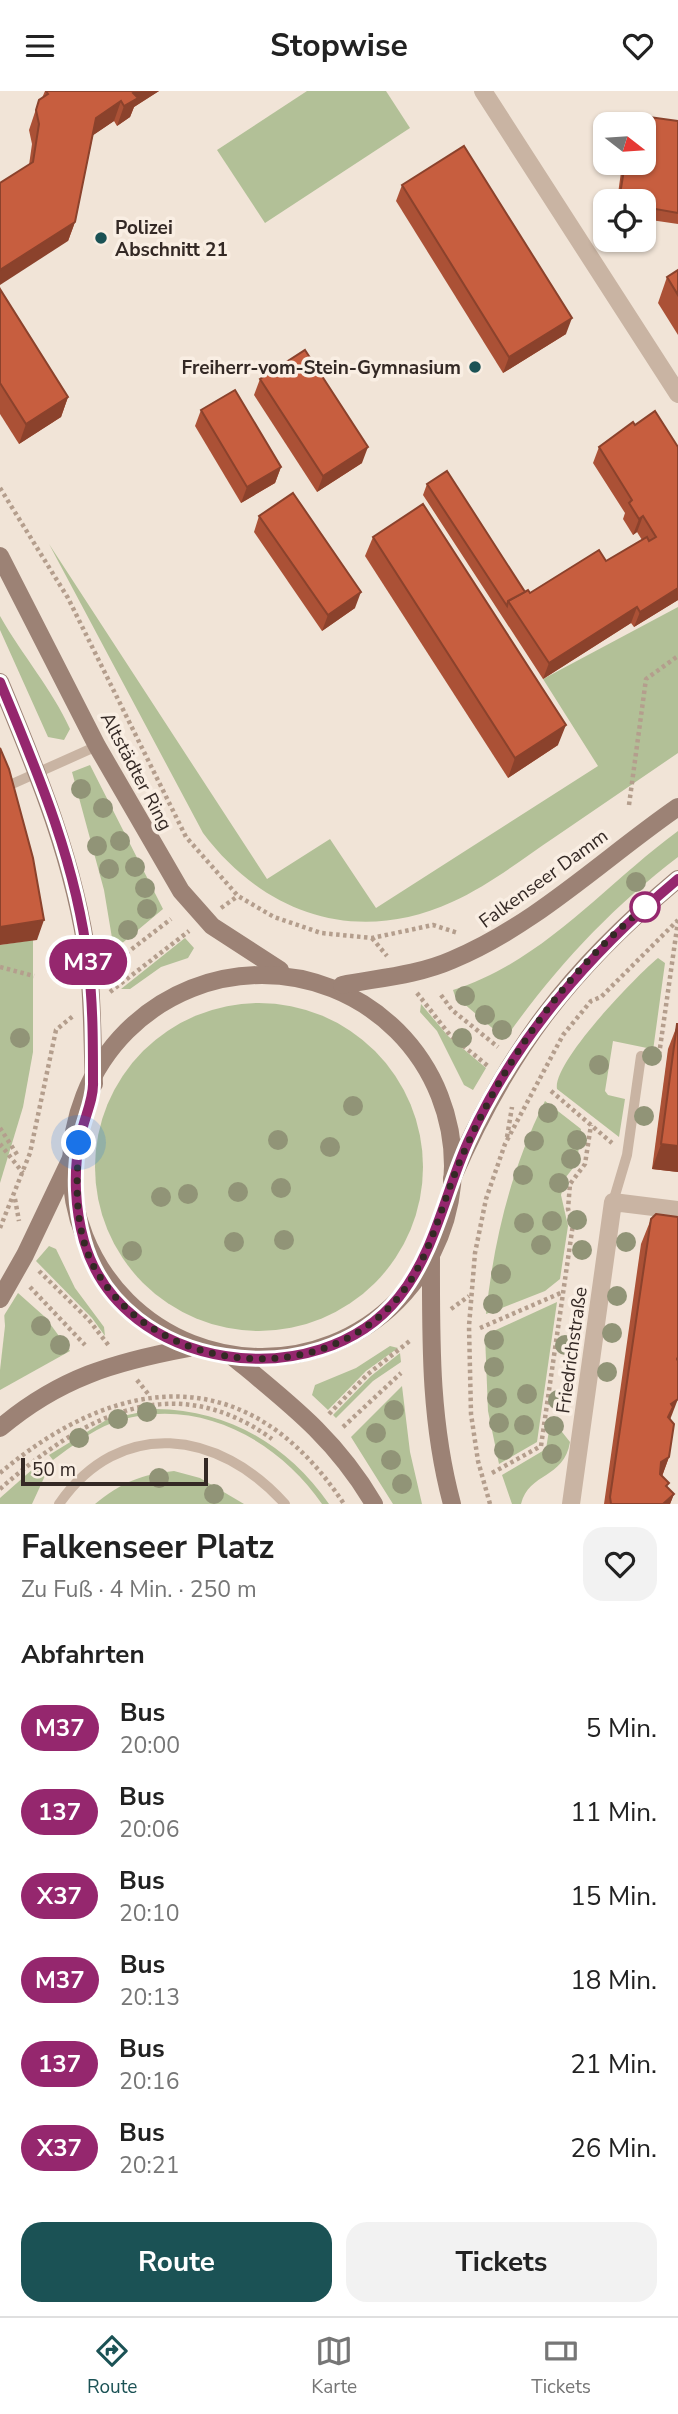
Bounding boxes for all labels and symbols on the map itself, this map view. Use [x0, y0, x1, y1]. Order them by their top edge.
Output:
north arrow [593, 112, 656, 175]
place label: Polizei Abschnitt 21 [115, 215, 228, 263]
marker: Polizei Abschnitt 21 [93, 230, 109, 246]
place label: Freiherr-vom-Stein-Gymnasium [181, 355, 461, 381]
marker: Freiherr-vom-Stein-Gymnasium [467, 359, 483, 375]
street label: Altstädter Ring [94, 708, 178, 835]
street label: Falkenseer Damm [474, 823, 613, 934]
unlabelled marker [630, 892, 660, 922]
line badge: M37 [48, 939, 128, 985]
your location [61, 1125, 96, 1160]
street label: Friedrichstraße [550, 1285, 594, 1415]
scale bar [21, 1455, 208, 1487]

